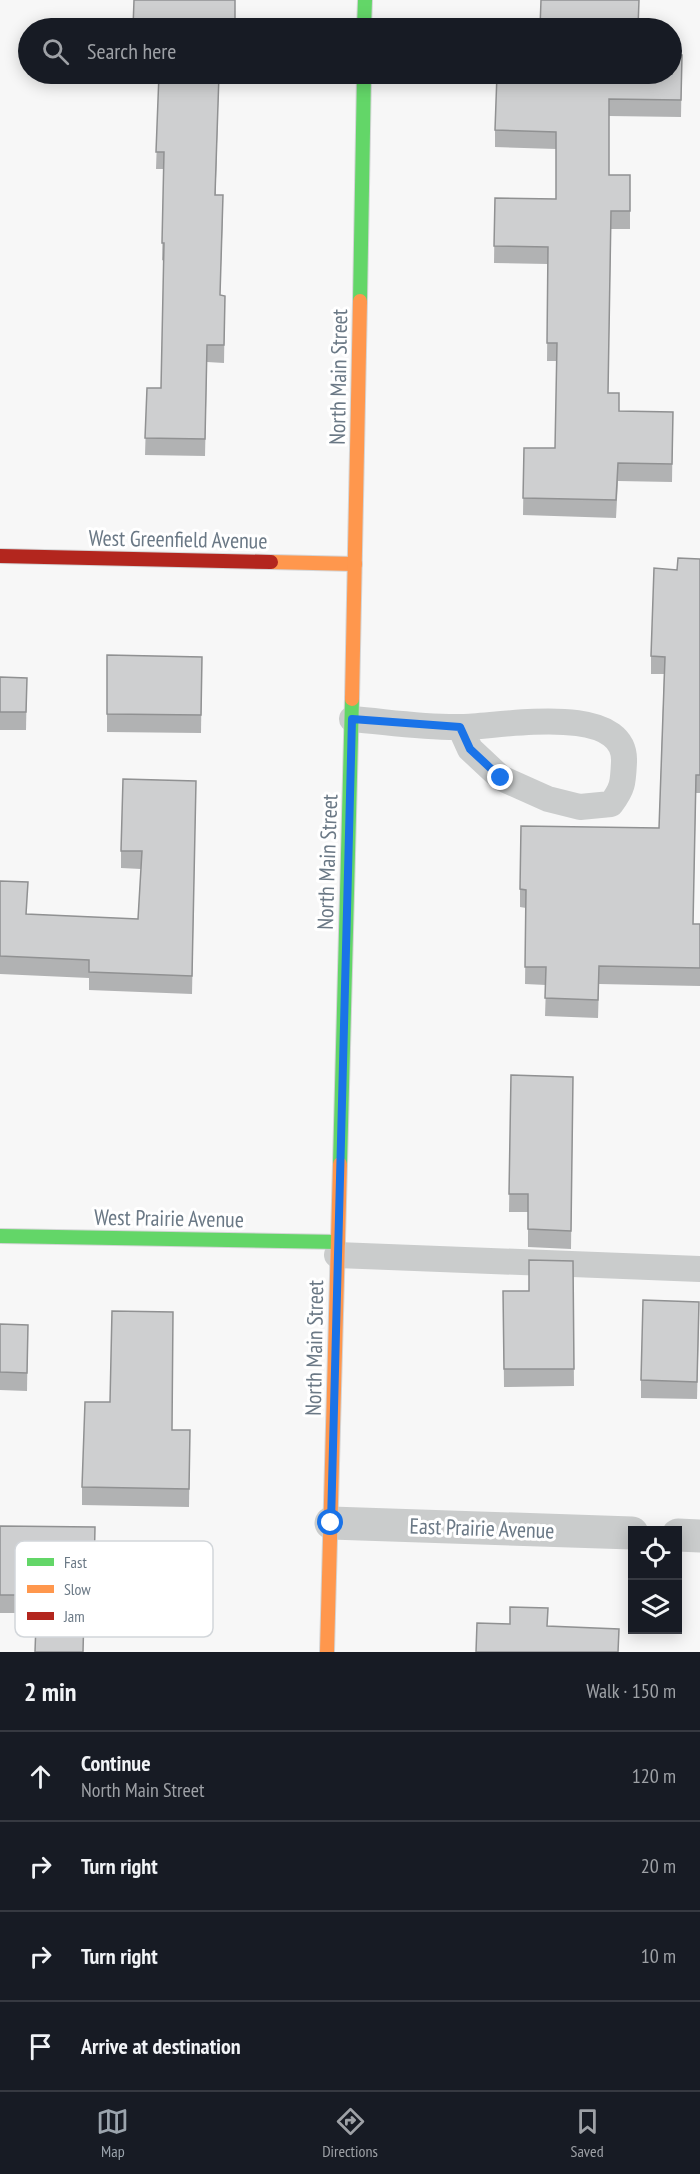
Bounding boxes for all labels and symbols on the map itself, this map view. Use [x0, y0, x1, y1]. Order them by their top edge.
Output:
street label: North Main Street [323, 309, 353, 445]
street label: West Greenfield Avenue [88, 523, 268, 555]
route end [487, 764, 513, 790]
street label: North Main Street [311, 794, 343, 930]
street label: West Prairie Avenue [94, 1203, 244, 1233]
street label: North Main Street [299, 1280, 329, 1416]
route start [317, 1509, 343, 1535]
street label: East Prairie Avenue [409, 1511, 555, 1545]
legend [15, 1541, 213, 1637]
text: Fast [64, 1552, 87, 1572]
text: Slow [64, 1579, 91, 1599]
text: Jam [63, 1606, 85, 1626]

